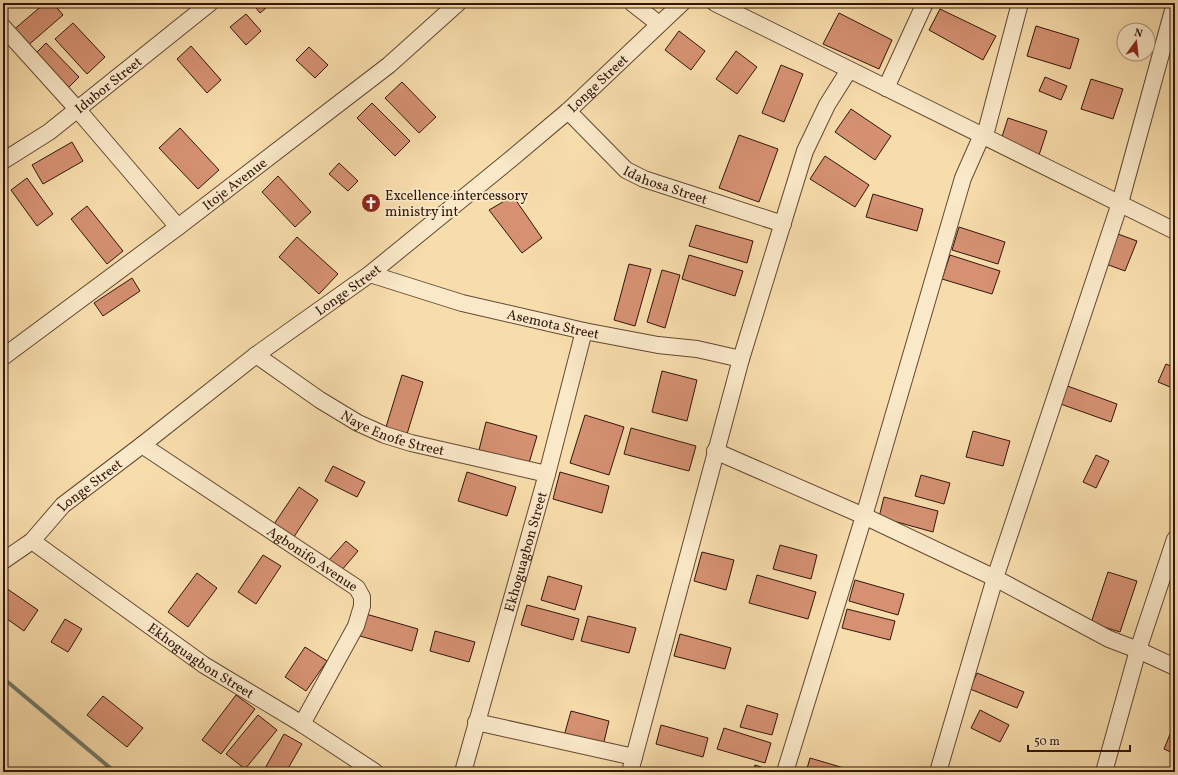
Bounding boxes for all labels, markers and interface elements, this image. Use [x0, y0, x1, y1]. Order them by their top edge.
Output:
north arrow [1116, 22, 1156, 62]
text: N [1132, 26, 1144, 42]
street label: Longe Street [564, 51, 633, 118]
street label: Idubor Street [71, 53, 147, 119]
street label: Itoje Avenue [199, 154, 272, 216]
street label: Idahosa Street [619, 162, 710, 210]
place label: Excellence intercessory ministry int [385, 187, 528, 222]
church icon: Excellence intercessory ministry int [360, 192, 382, 214]
street label: Longe Street [312, 261, 386, 321]
street label: Asemota Street [505, 306, 601, 345]
street label: Naye Enofe Street [337, 407, 446, 461]
street label: Longe Street [54, 455, 127, 516]
street label: Ekhoguagbon Street [501, 490, 553, 614]
street label: Agbonifo Avenue [263, 523, 361, 597]
street label: Ekhoguagbon Street [143, 619, 257, 704]
scale bar [1028, 727, 1130, 753]
text: 50 m [1034, 734, 1060, 750]

